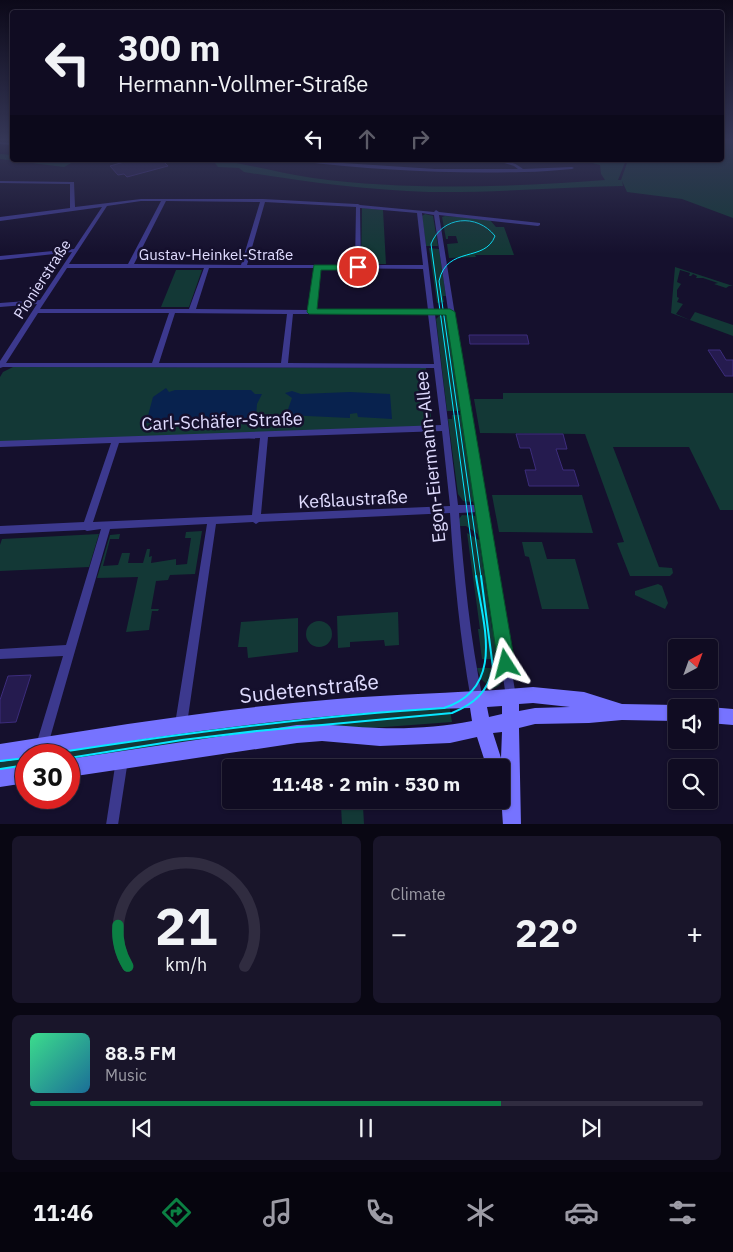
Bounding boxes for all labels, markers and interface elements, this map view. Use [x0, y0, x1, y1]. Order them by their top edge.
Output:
text: 300 m [118, 25, 221, 71]
icon: left [35, 30, 100, 95]
text: Hermann-Vollmer-Straße [118, 69, 368, 98]
icon: left [300, 125, 328, 153]
icon: ahead [353, 125, 381, 153]
icon: right [406, 125, 434, 153]
street label: Pionierstraße [9, 236, 75, 322]
street label: Gustav-Heinkel-Straße [139, 245, 293, 264]
pin [337, 246, 379, 288]
icon: arrive [344, 253, 372, 281]
street label: Egon-Eiermann-Allee [410, 370, 450, 544]
street label: Carl-Schäfer-Straße [141, 407, 303, 435]
street label: Keßlaustraße [298, 485, 408, 513]
position arrow [479, 637, 531, 689]
north arrow [668, 639, 718, 689]
map controls [668, 639, 718, 809]
street label: Sudetenstraße [238, 667, 380, 709]
button: sound [668, 699, 718, 749]
speed limit sign: 30 [15, 744, 80, 809]
button: search [668, 759, 718, 809]
text: 11:48 · 2 min · 530 m [272, 772, 460, 796]
text: Climate [391, 884, 446, 904]
text: 21 [155, 892, 217, 959]
text: 22° [515, 908, 578, 957]
text: − [391, 915, 407, 952]
text: + [686, 915, 703, 952]
text: km/h [165, 953, 207, 976]
text: 88.5 FM [105, 1041, 176, 1065]
text: Music [105, 1065, 147, 1085]
icon: previous [128, 1114, 156, 1142]
icon: pause [352, 1114, 380, 1142]
icon: next [577, 1114, 605, 1142]
icon: directions [159, 1195, 194, 1230]
icon: music [260, 1195, 295, 1230]
icon: phone [362, 1195, 397, 1230]
icon: climate [463, 1195, 498, 1230]
icon: car [564, 1195, 599, 1230]
icon: filters [665, 1195, 700, 1230]
text: 11:46 [33, 1198, 93, 1227]

